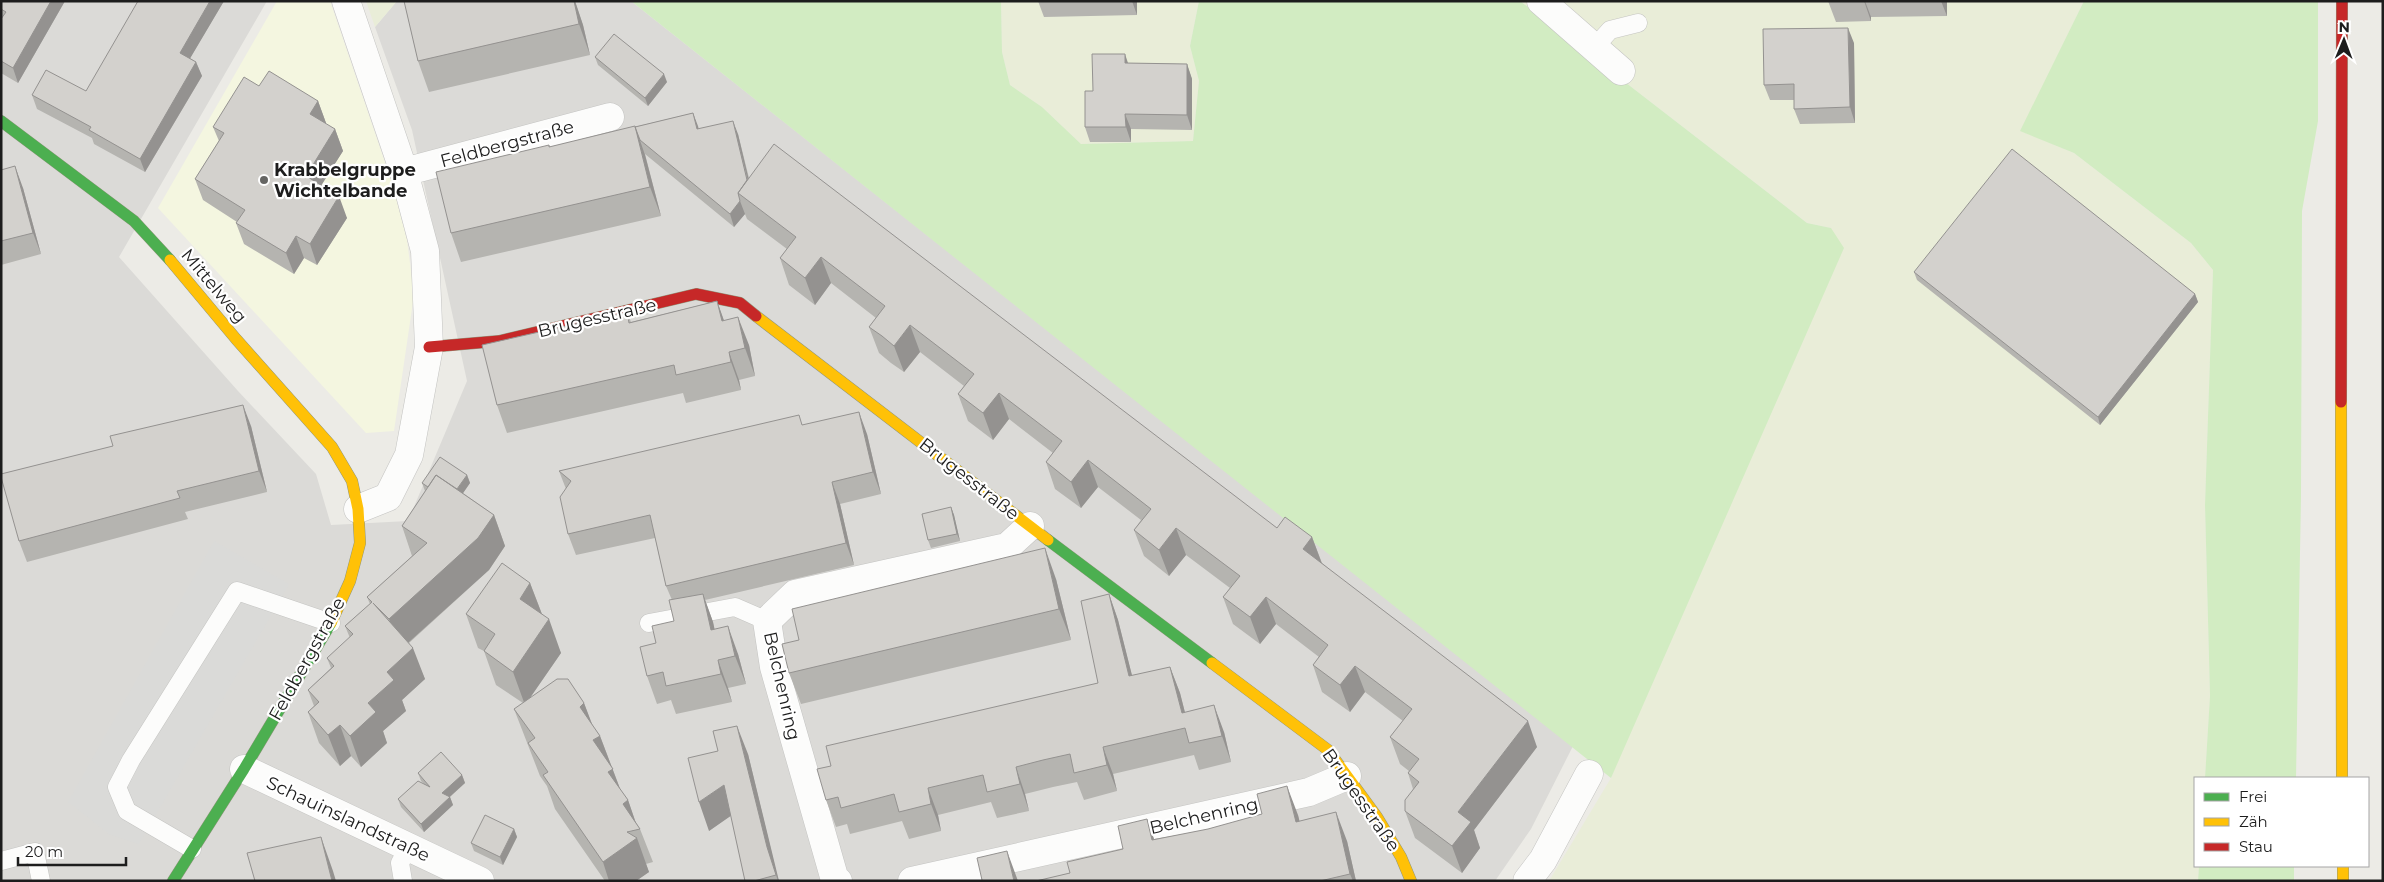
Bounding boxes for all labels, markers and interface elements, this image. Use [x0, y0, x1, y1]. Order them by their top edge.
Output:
north arrow [2319, 15, 2369, 65]
text: N [2338, 18, 2350, 36]
street label: Feldbergstraße [438, 116, 576, 172]
place label: Krabbelgruppe Wichtelbande [274, 159, 416, 202]
marker: Krabbelgruppe Wichtelbande [258, 174, 270, 186]
street label: Mittelweg [177, 244, 251, 328]
street label: Brugesstraße [536, 294, 659, 342]
street label: Brugesstraße [915, 433, 1024, 525]
street label: Feldbergstraße [264, 593, 350, 724]
street label: Belchenring [759, 629, 805, 743]
street label: Brugesstraße [1317, 744, 1405, 856]
street label: Schauinslandstraße [263, 771, 433, 867]
legend [2194, 777, 2369, 867]
text: Frei [2239, 787, 2267, 806]
street label: Belchenring [1147, 793, 1261, 839]
text: Zäh [2239, 812, 2268, 831]
scale bar [18, 834, 125, 866]
text: Stau [2239, 837, 2273, 856]
text: 20 m [25, 842, 63, 861]

